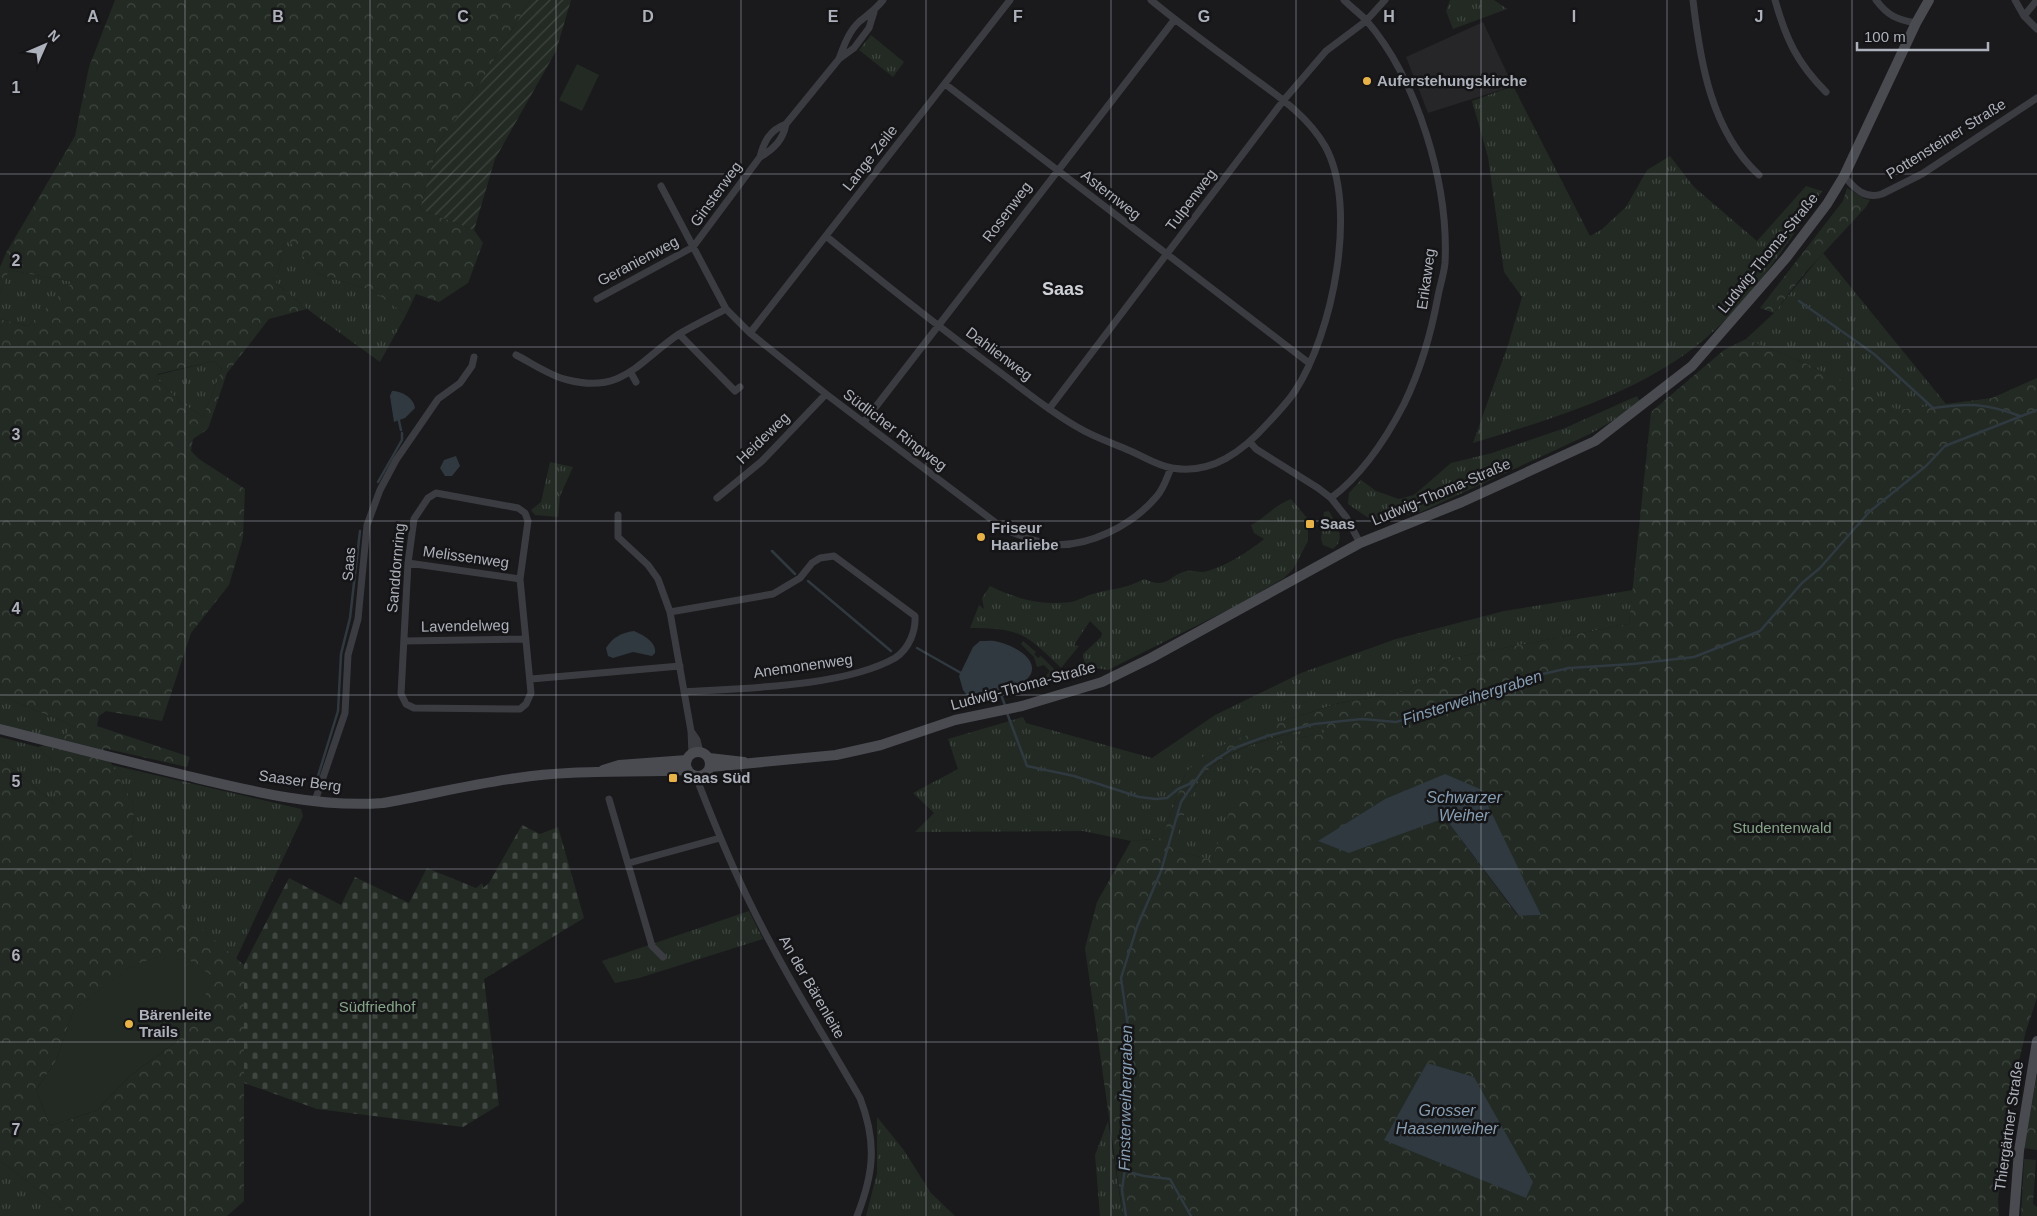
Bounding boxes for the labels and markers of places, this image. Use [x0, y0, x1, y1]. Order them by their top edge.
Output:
place label: Auferstehungskirche [1377, 72, 1527, 89]
marker: Auferstehungskirche [1361, 75, 1373, 87]
place label: Saas [1320, 515, 1355, 532]
marker: Saas [1304, 518, 1316, 530]
place label: Friseur Haarliebe [991, 519, 1059, 553]
marker: Friseur Haarliebe [975, 531, 987, 543]
place label: Saas Süd [683, 769, 751, 786]
marker: Saas Süd [667, 772, 679, 784]
place label: Bärenleite Trails [139, 1006, 212, 1040]
marker: Bärenleite Trails [123, 1018, 135, 1030]

